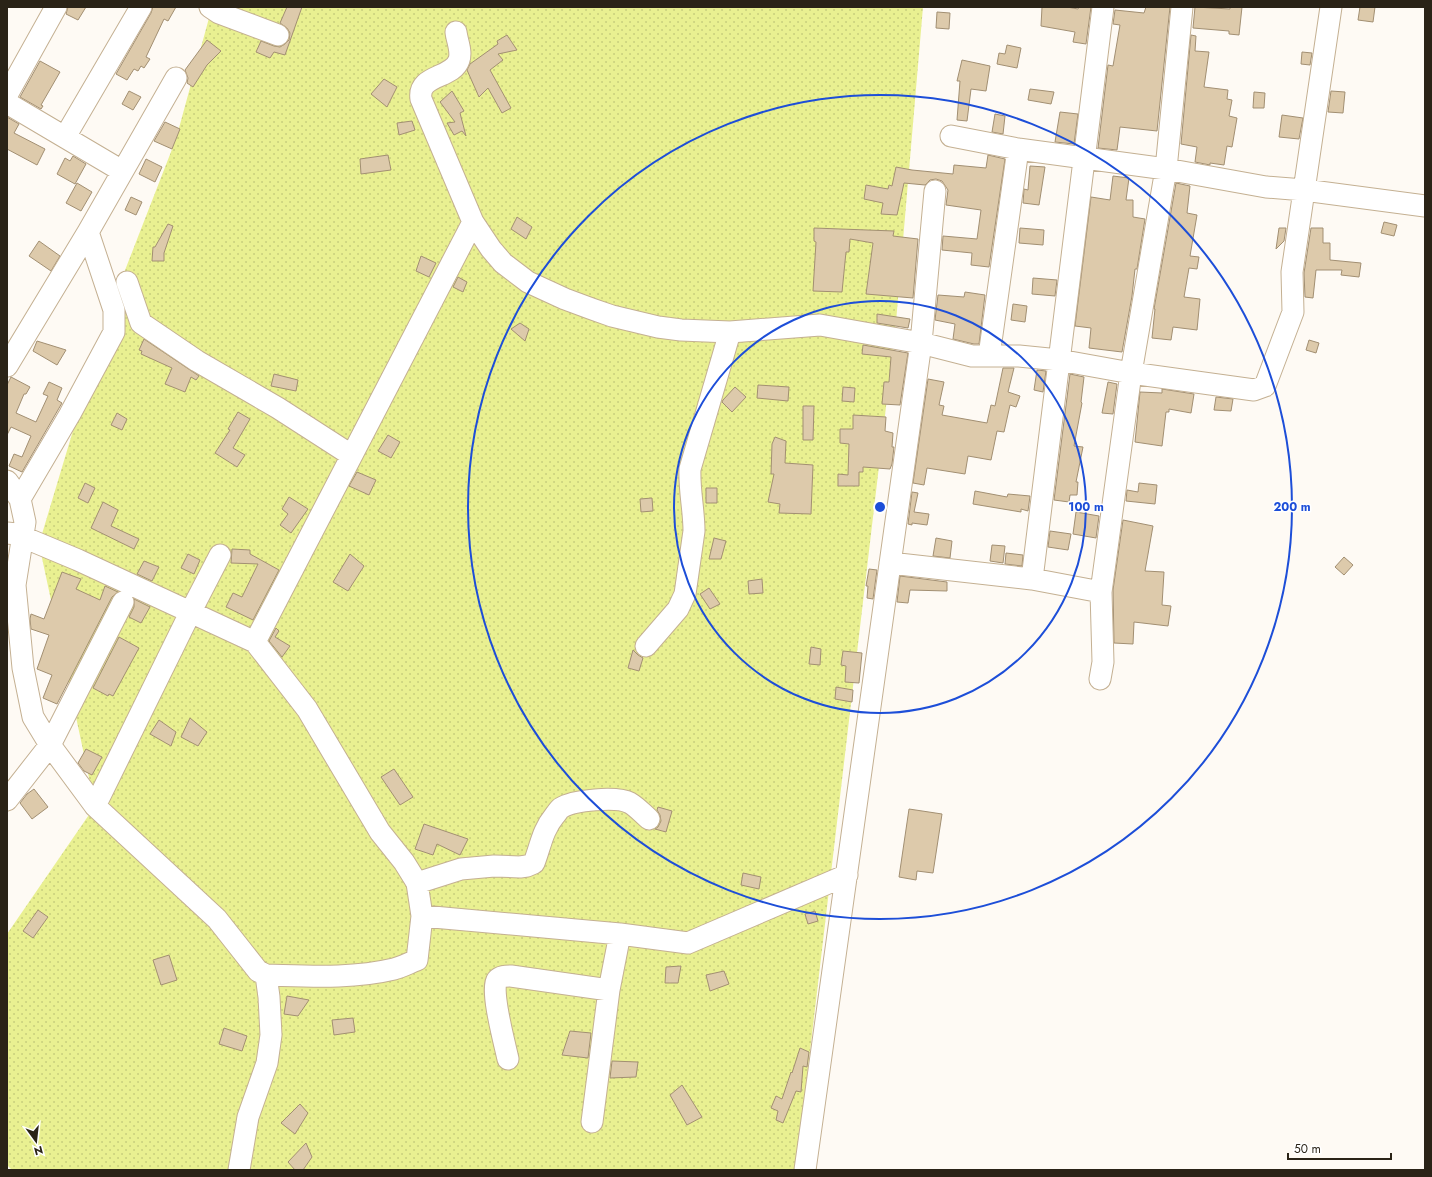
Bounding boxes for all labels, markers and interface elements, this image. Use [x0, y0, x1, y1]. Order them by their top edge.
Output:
text: 100 m [1068, 498, 1104, 516]
text: 200 m [1273, 498, 1311, 516]
centre of rings [873, 500, 887, 514]
north arrow [16, 1121, 56, 1161]
scale bar [1288, 1135, 1391, 1161]
text: 50 m [1294, 1140, 1321, 1158]
text: N [32, 1142, 45, 1160]

